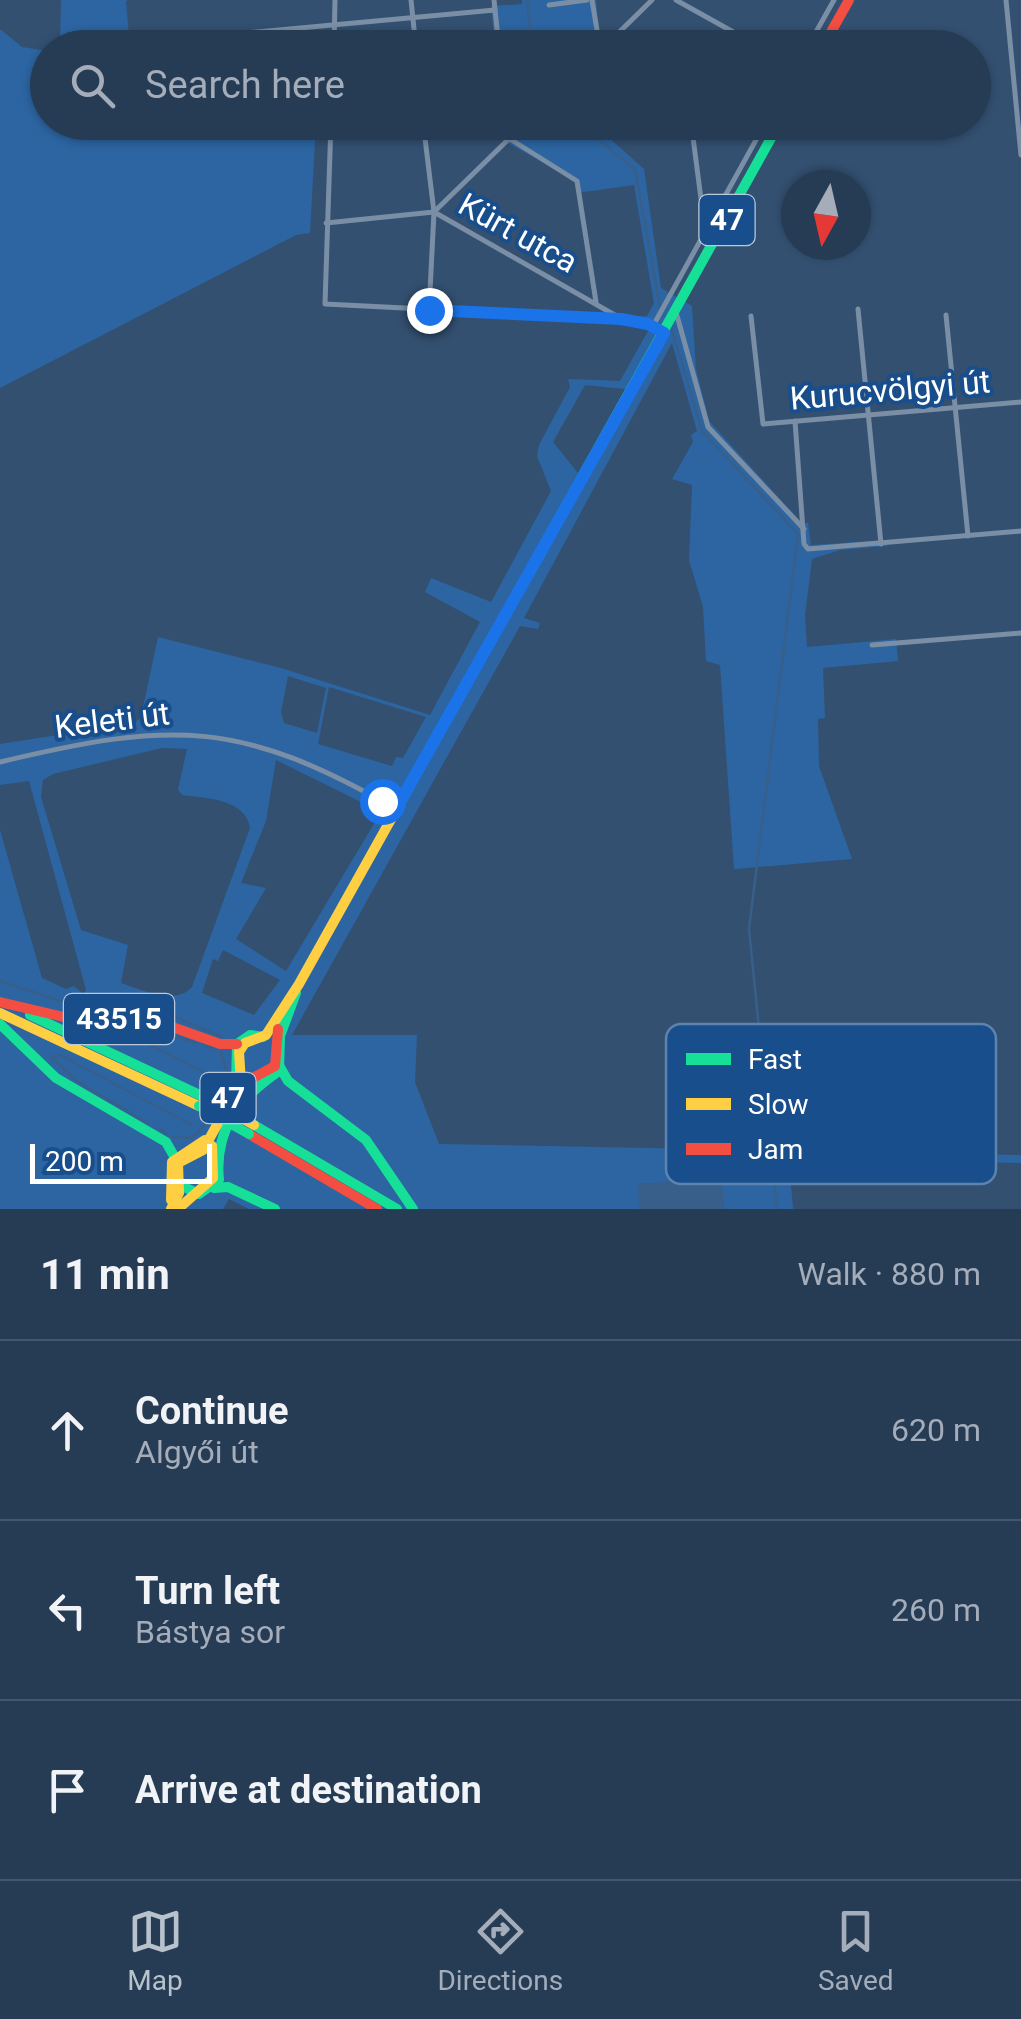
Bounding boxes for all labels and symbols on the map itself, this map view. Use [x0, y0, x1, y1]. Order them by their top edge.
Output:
north arrow [781, 170, 871, 260]
street label: Kürt utca [452, 185, 584, 281]
road number: 47 [700, 195, 754, 245]
route end [407, 288, 453, 334]
street label: Kurucvölgyi út [788, 362, 992, 418]
street label: Keleti út [52, 694, 172, 746]
route start [360, 779, 406, 825]
road number: 43515 [64, 994, 174, 1044]
legend [666, 1024, 996, 1184]
text: Fast [748, 1043, 802, 1076]
road number: 47 [200, 1073, 256, 1123]
text: Slow [748, 1088, 808, 1121]
text: Jam [748, 1133, 803, 1166]
scale bar [30, 1139, 212, 1184]

